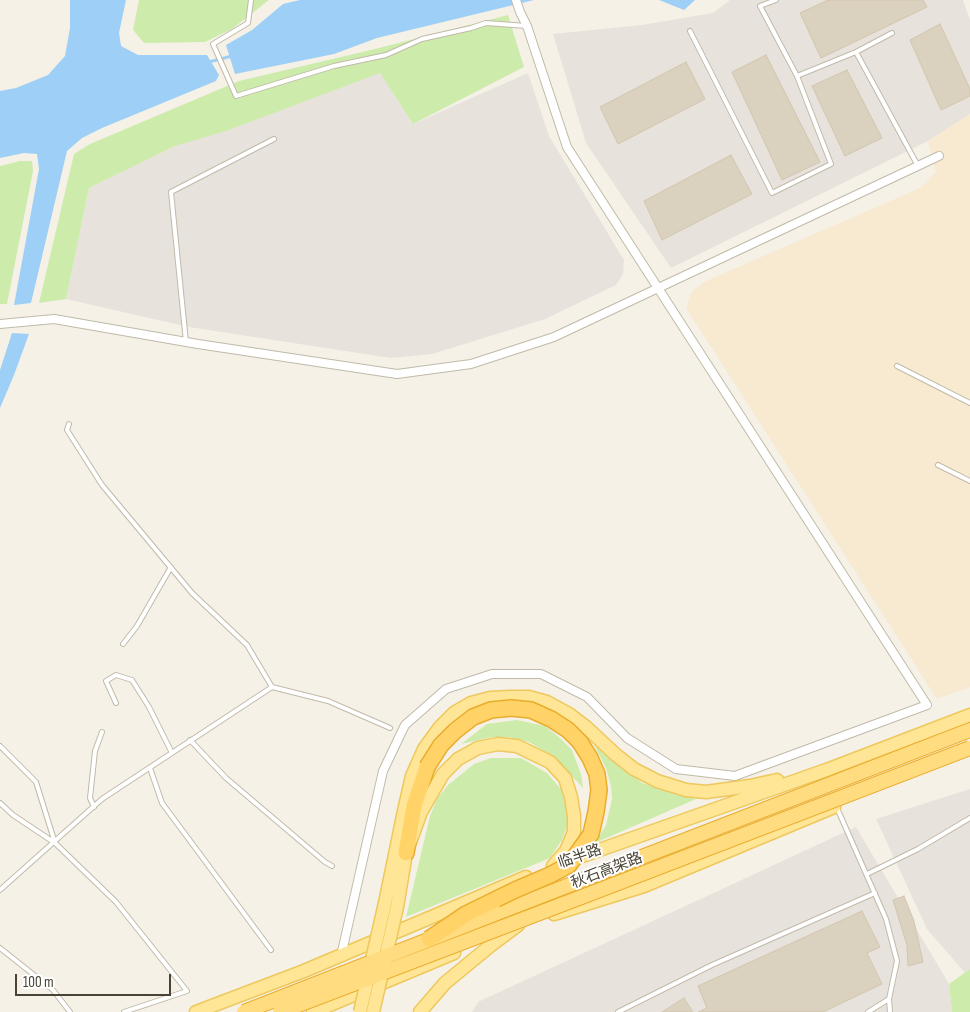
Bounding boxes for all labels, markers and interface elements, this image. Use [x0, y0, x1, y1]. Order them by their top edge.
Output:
street label: 临半路 [556, 841, 604, 873]
street label: 秋石高架路 [569, 849, 645, 893]
scale bar [18, 964, 174, 996]
text: 100 m [23, 973, 54, 992]

